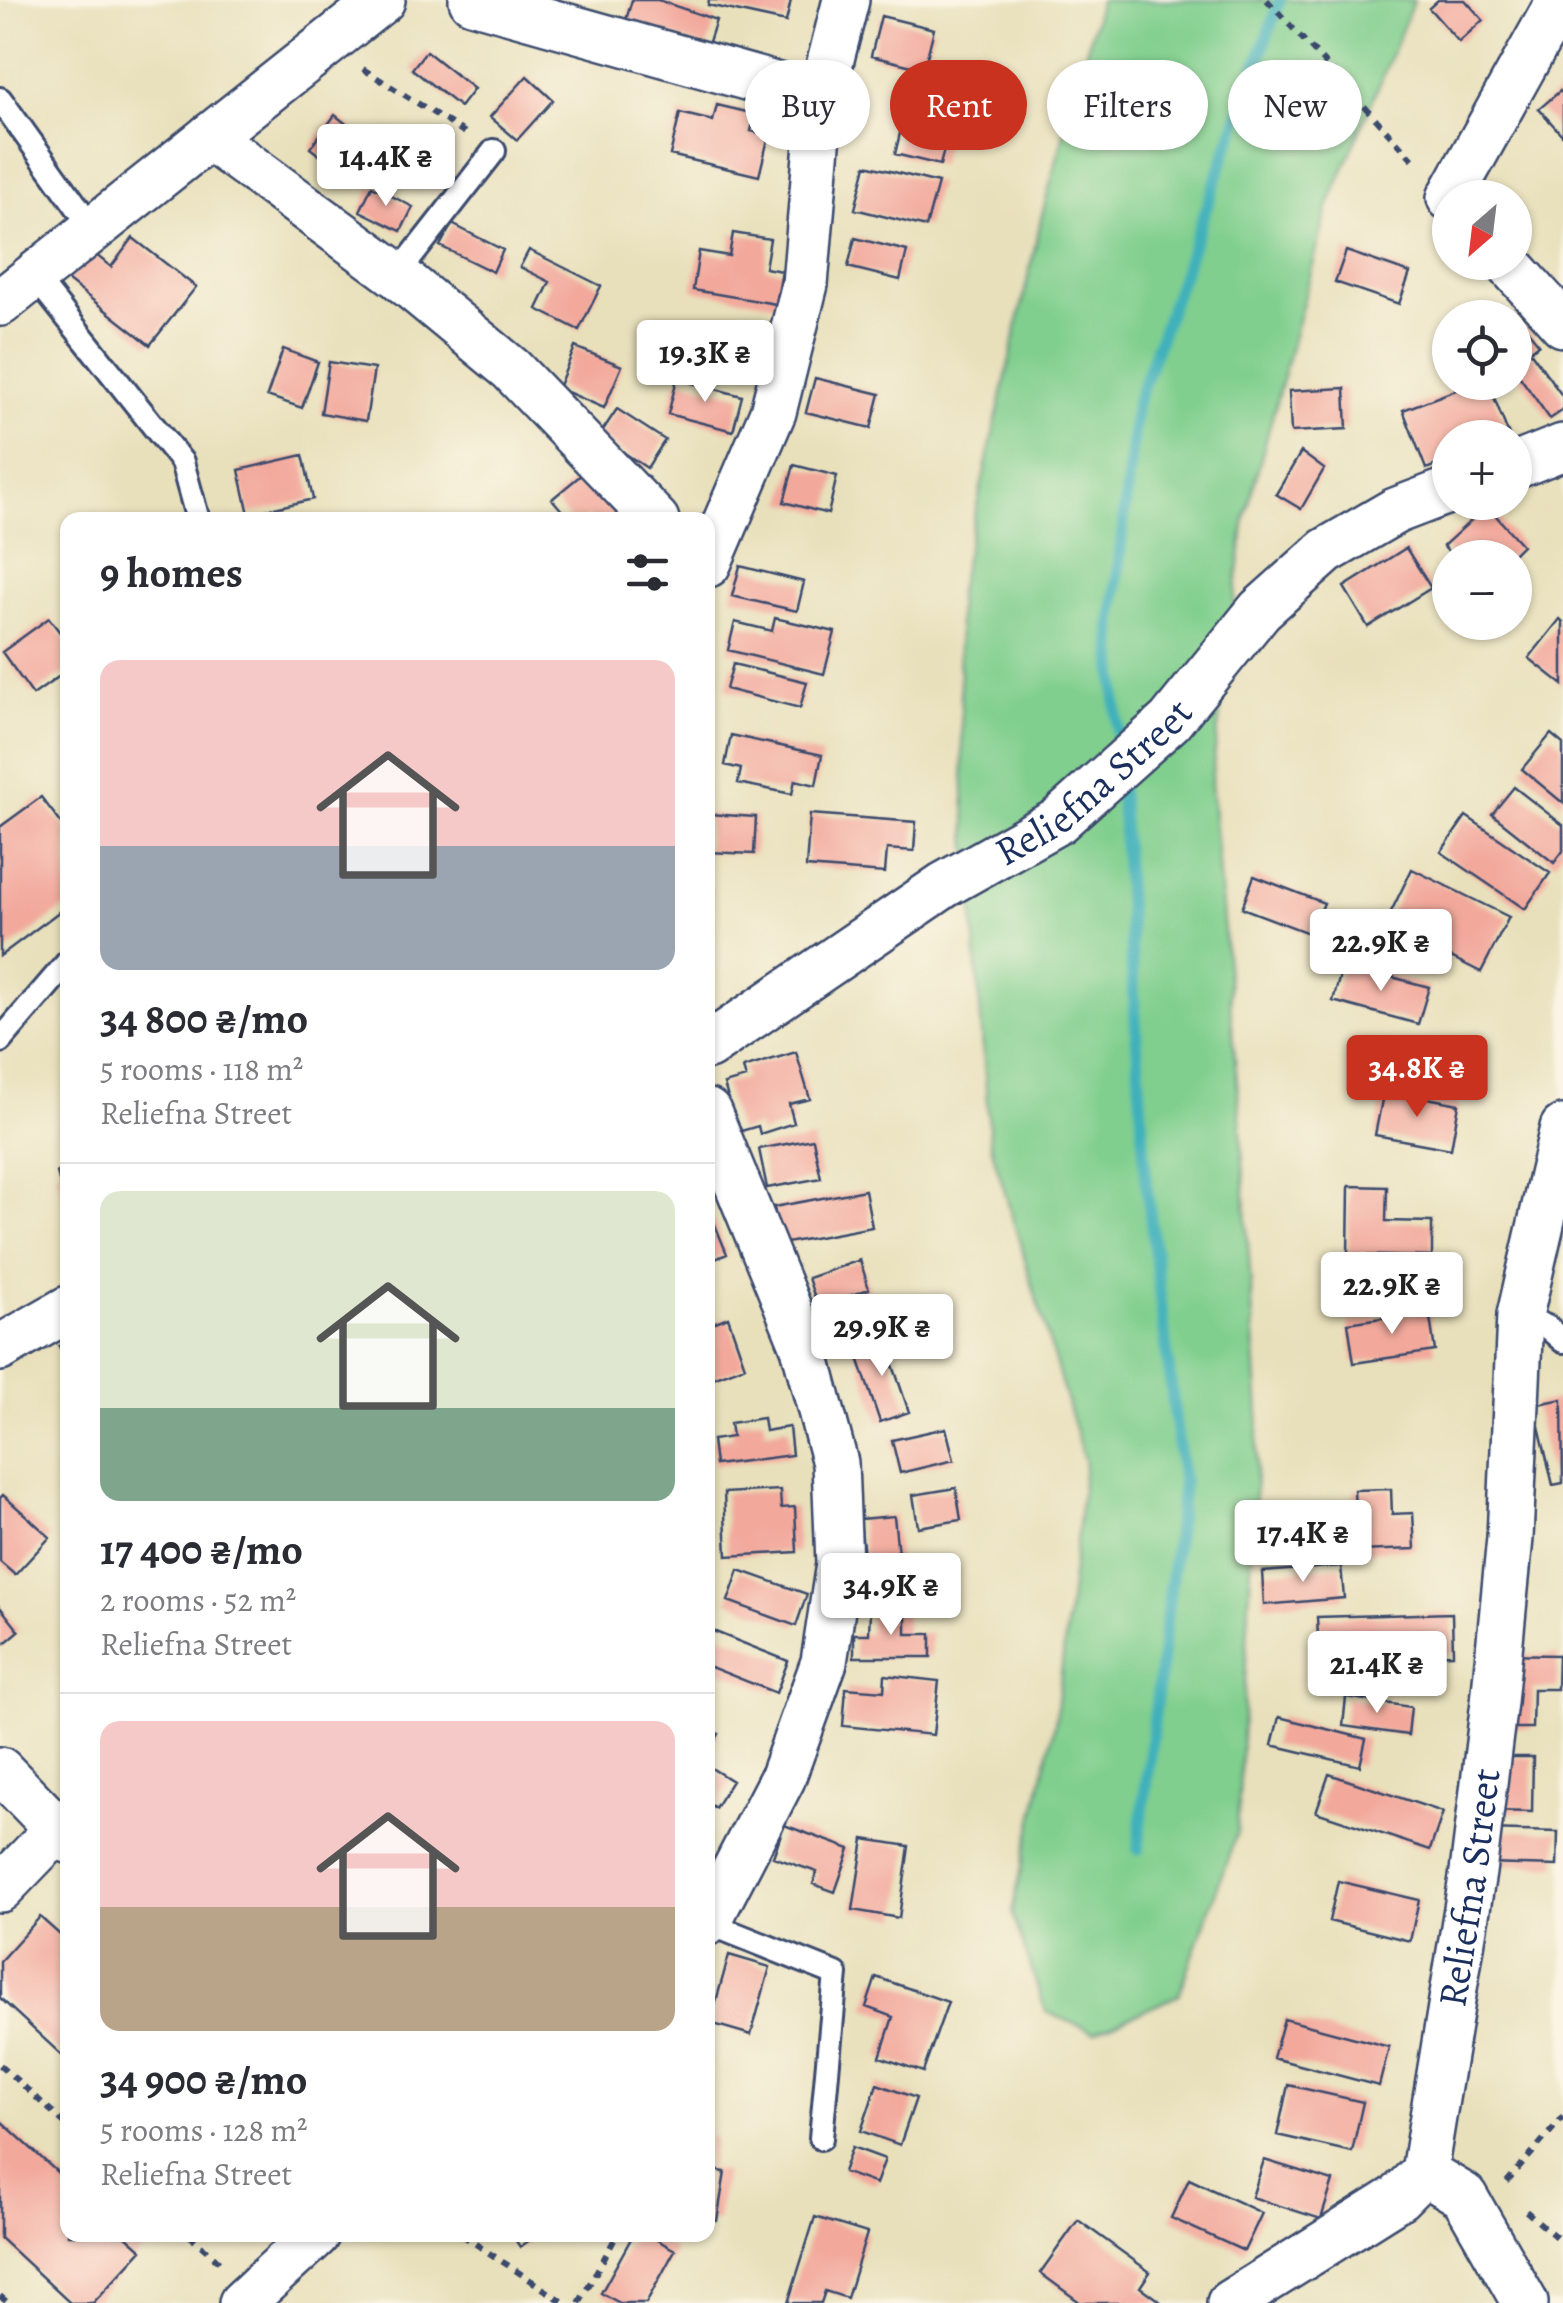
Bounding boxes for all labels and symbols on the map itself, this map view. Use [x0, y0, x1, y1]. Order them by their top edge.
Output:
pin: 14.4K ₴ [294, 124, 478, 209]
north arrow [1432, 180, 1532, 280]
pin: 19.3K ₴ [613, 320, 797, 405]
street label: Reliefna Street [985, 687, 1205, 879]
pin: 22.9K ₴ [1289, 909, 1473, 994]
pin: 34.8K ₴ [1325, 1035, 1509, 1120]
pin: 22.9K ₴ [1300, 1252, 1484, 1337]
pin: 29.9K ₴ [790, 1294, 974, 1379]
pin: 17.4K ₴ [1211, 1500, 1395, 1585]
pin: 34.9K ₴ [799, 1553, 983, 1638]
pin: 21.4K ₴ [1285, 1631, 1469, 1716]
street label: Reliefna Street [1424, 1765, 1513, 2011]

